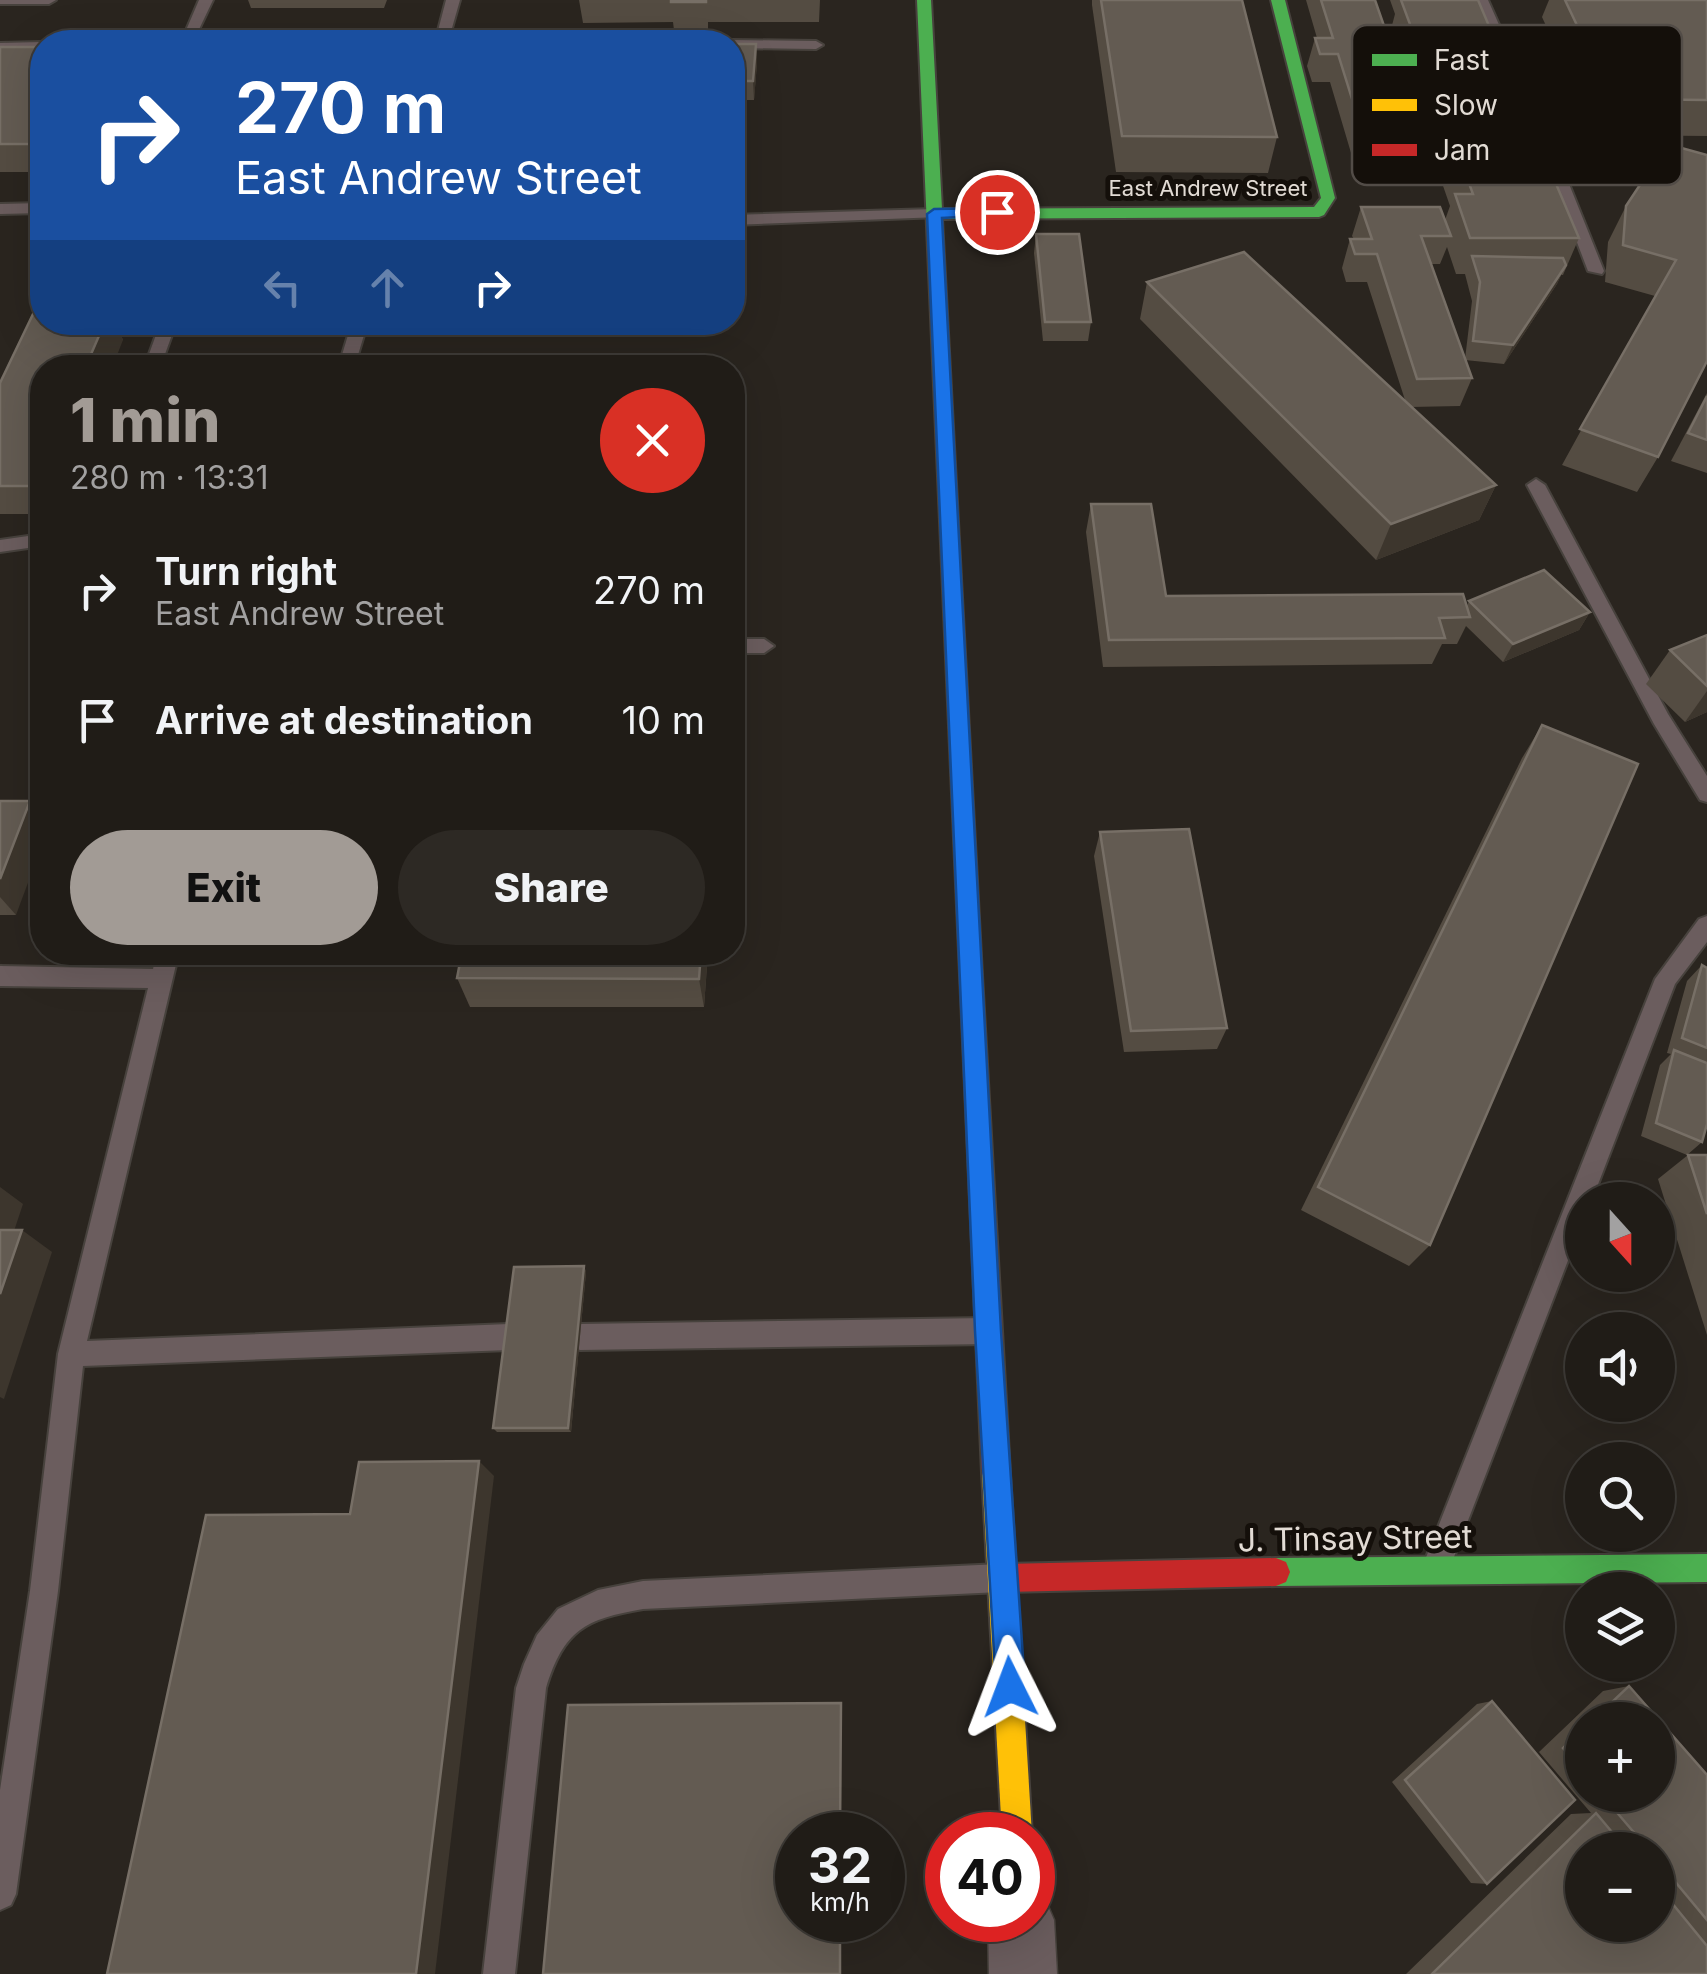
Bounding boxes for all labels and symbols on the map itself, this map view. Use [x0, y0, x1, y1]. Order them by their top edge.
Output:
legend [1352, 25, 1682, 185]
text: Fast [1434, 43, 1490, 77]
text: Slow [1434, 88, 1498, 122]
text: Jam [1434, 133, 1490, 167]
pin [955, 170, 1040, 255]
street label: East Andrew Street [1109, 175, 1307, 201]
north arrow [1565, 1182, 1675, 1292]
street label: J. Tinsay Street [1237, 1516, 1473, 1560]
position arrow [958, 1635, 1062, 1739]
speed limit sign: 40 [925, 1812, 1055, 1942]

